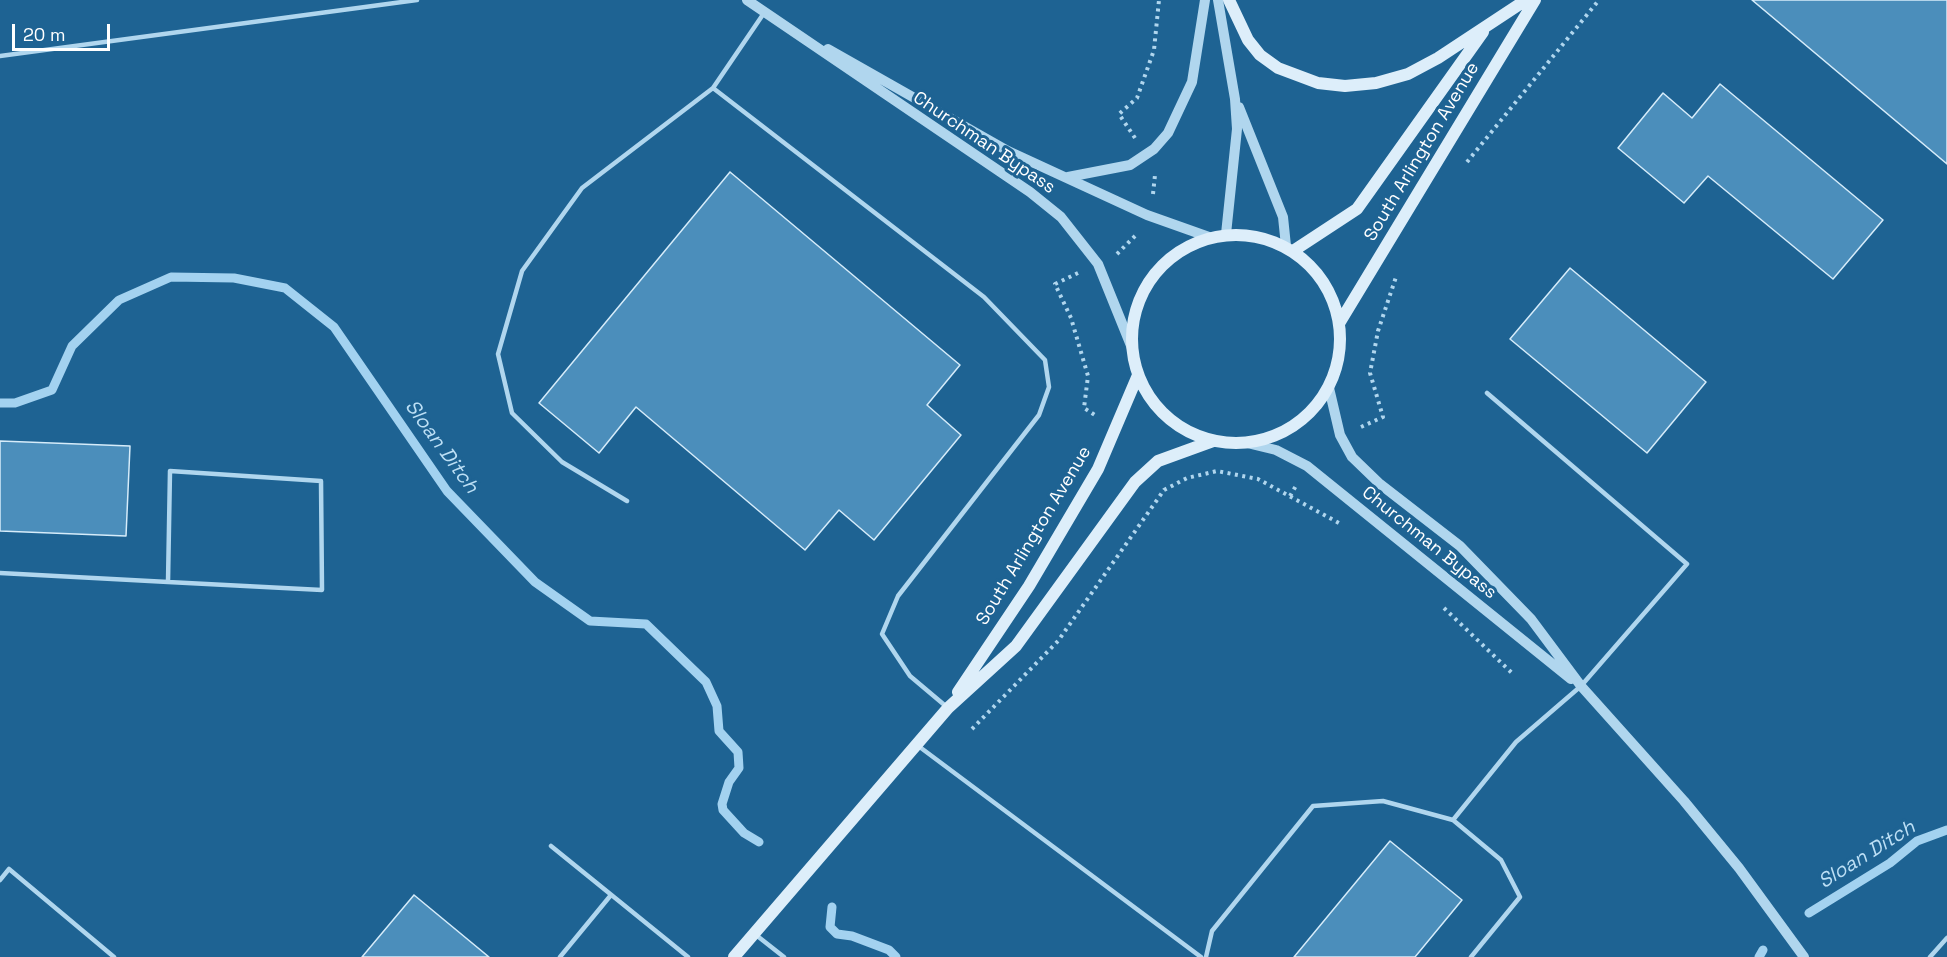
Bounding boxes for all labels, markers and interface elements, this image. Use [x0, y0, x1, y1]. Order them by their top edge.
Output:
scale bar [15, 12, 112, 50]
text: 20 m [23, 23, 66, 46]
street label: South Arlington Avenue [1360, 59, 1484, 245]
street label: Churchman Bypass [909, 87, 1059, 199]
water label: Sloan Ditch [399, 396, 483, 498]
street label: South Arlington Avenue [972, 443, 1096, 629]
street label: Churchman Bypass [1357, 482, 1501, 604]
water label: Sloan Ditch [1814, 816, 1920, 894]

